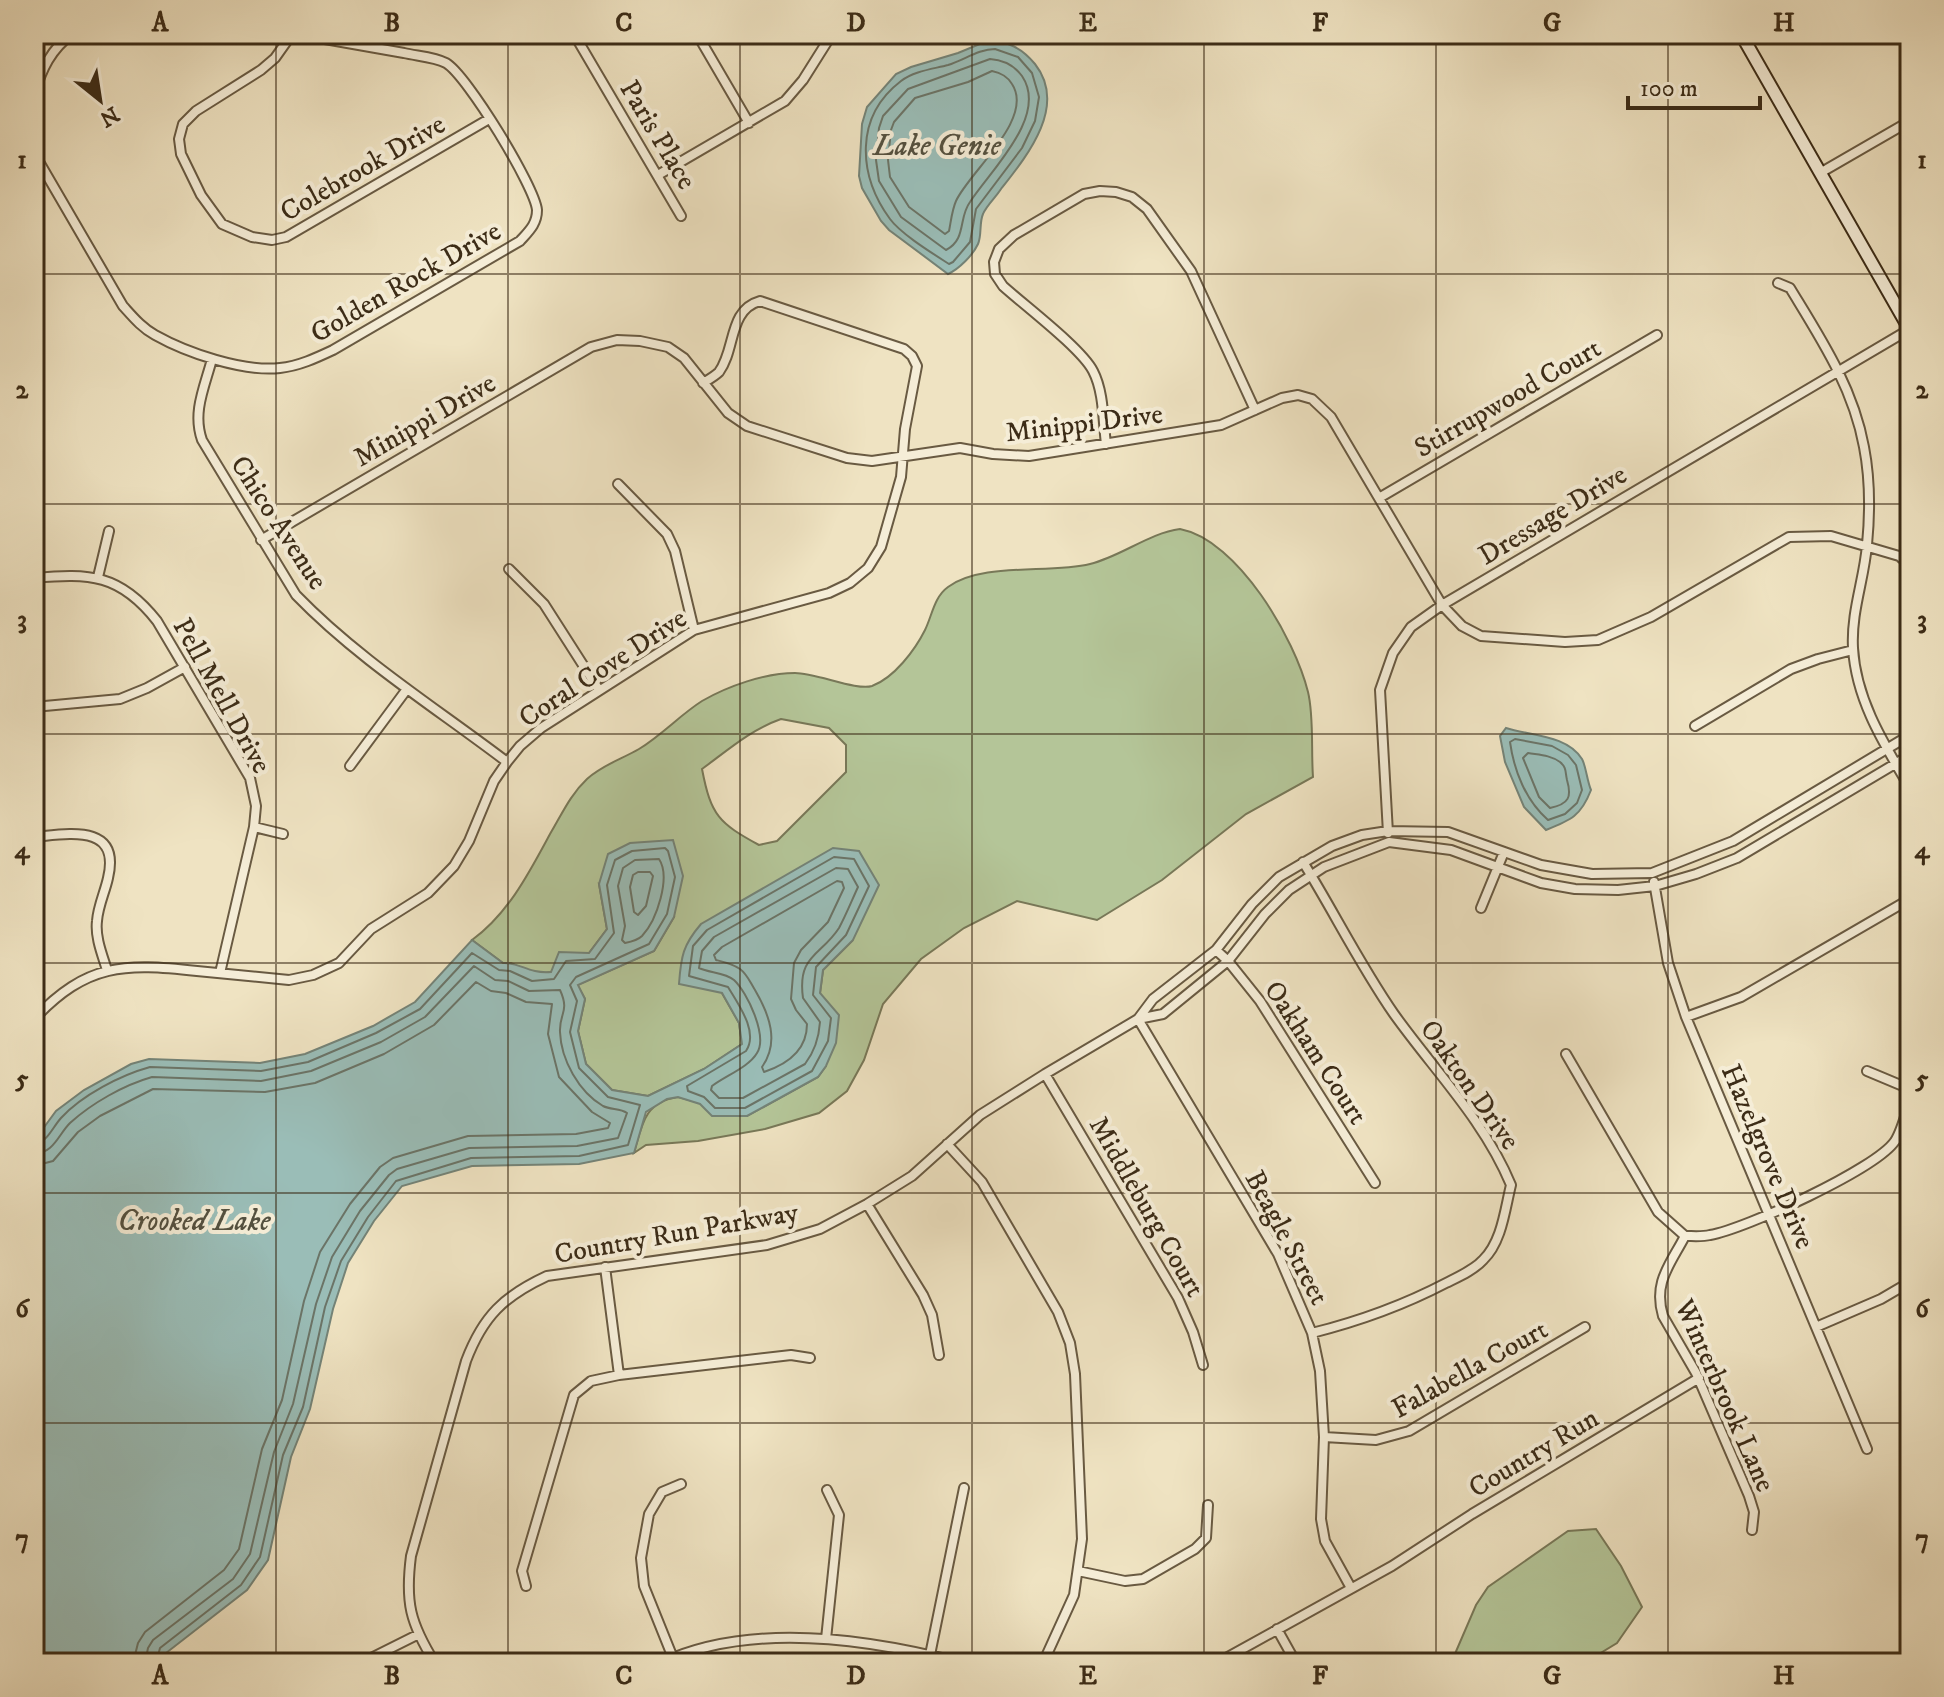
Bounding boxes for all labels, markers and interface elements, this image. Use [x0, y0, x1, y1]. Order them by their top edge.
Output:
text: A [151, 7, 170, 40]
text: B [384, 7, 400, 40]
text: C [615, 7, 633, 40]
text: D [846, 7, 866, 40]
text: E [1079, 7, 1097, 40]
text: F [1312, 7, 1329, 40]
text: G [1543, 7, 1561, 40]
text: H [1773, 7, 1795, 40]
north arrow [60, 60, 140, 140]
scale bar [1628, 60, 1760, 110]
street label: Paris Place [611, 74, 704, 196]
text: 100 m [1640, 74, 1698, 104]
text: N [95, 100, 124, 132]
street label: Colebrook Drive [274, 107, 452, 230]
water label: Lake Genie [871, 128, 1002, 165]
text: 1 [17, 144, 27, 177]
text: 1 [1917, 144, 1927, 177]
street label: Golden Rock Drive [304, 214, 507, 351]
street label: Stirrupwood Court [1408, 331, 1607, 466]
street label: Minippi Drive [347, 366, 502, 475]
text: 2 [16, 374, 30, 407]
text: 2 [1916, 374, 1930, 407]
street label: Minippi Drive [1003, 396, 1165, 451]
street label: Chico Avenue [222, 449, 335, 596]
street label: Dressage Drive [1472, 457, 1633, 573]
street label: Coral Cove Drive [512, 601, 693, 736]
text: 3 [17, 604, 27, 637]
text: 3 [1917, 604, 1927, 637]
street label: Pell Mell Drive [165, 612, 279, 780]
text: 4 [15, 834, 31, 867]
text: 4 [1915, 834, 1931, 867]
street label: Oakham Court [1256, 974, 1375, 1131]
street label: Oakton Drive [1412, 1013, 1527, 1157]
street label: Hazelgrove Drive [1713, 1059, 1822, 1254]
text: 5 [15, 1063, 29, 1096]
text: 5 [1915, 1063, 1929, 1096]
street label: Middleburg Court [1081, 1110, 1212, 1303]
street label: Beagle Street [1237, 1165, 1337, 1311]
street label: Country Run Parkway [552, 1195, 802, 1272]
water label: Crooked Lake [118, 1203, 271, 1240]
text: 6 [15, 1293, 30, 1326]
street label: Winterbrook Lane [1666, 1293, 1783, 1497]
text: 6 [1915, 1293, 1930, 1326]
street label: Falabella Court [1386, 1312, 1554, 1427]
street label: Country Run [1462, 1401, 1606, 1506]
text: 7 [15, 1523, 29, 1556]
text: 7 [1915, 1523, 1929, 1556]
text: A [151, 1660, 170, 1693]
text: B [384, 1660, 400, 1693]
text: C [615, 1660, 633, 1693]
text: D [846, 1660, 866, 1693]
text: E [1079, 1660, 1097, 1693]
text: F [1312, 1660, 1329, 1693]
text: G [1543, 1660, 1561, 1693]
text: H [1773, 1660, 1795, 1693]

